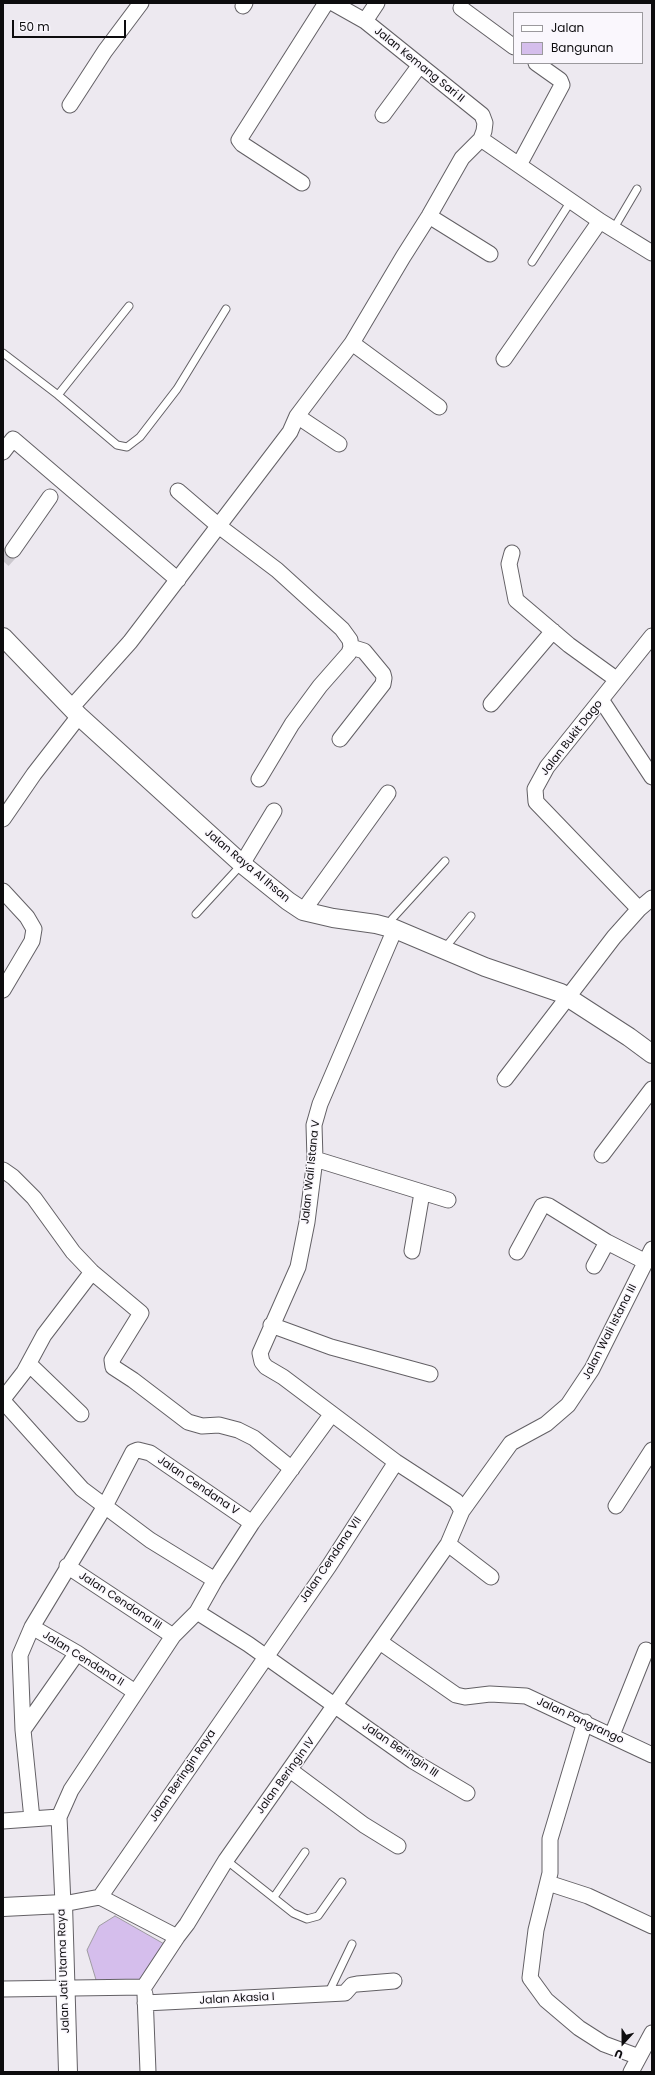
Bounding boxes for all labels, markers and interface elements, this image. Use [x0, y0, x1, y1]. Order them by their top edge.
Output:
scale bar [14, 12, 128, 38]
legend [513, 12, 643, 64]
text: 50 m [19, 18, 50, 35]
text: Jalan [551, 19, 584, 36]
street label: Jalan Kemang Sari II [371, 25, 467, 105]
text: Bangunan [551, 39, 613, 56]
street label: Jalan Bukit Dago [538, 698, 606, 778]
street label: Jalan Raya Al Ihsan [202, 827, 292, 905]
street label: Jalan Wali Istana V [299, 1119, 323, 1225]
street label: Jalan Wali Istana III [580, 1282, 640, 1382]
street label: Jalan Cendana V [155, 1454, 241, 1518]
street label: Jalan Cendana VII [297, 1514, 365, 1606]
street label: Jalan Cendana III [76, 1569, 164, 1633]
street label: Jalan Cendana II [40, 1629, 126, 1689]
street label: Jalan Pangrango [534, 1695, 626, 1747]
street label: Jalan Beringin III [359, 1720, 441, 1780]
street label: Jalan Beringin Raya [147, 1727, 219, 1825]
street label: Jalan Beringin IV [254, 1735, 318, 1817]
street label: Jalan Jati Utama Raya [55, 1908, 73, 2034]
street label: Jalan Akasia I [199, 1990, 275, 2008]
north arrow [603, 2023, 643, 2063]
text: U [612, 2045, 625, 2063]

